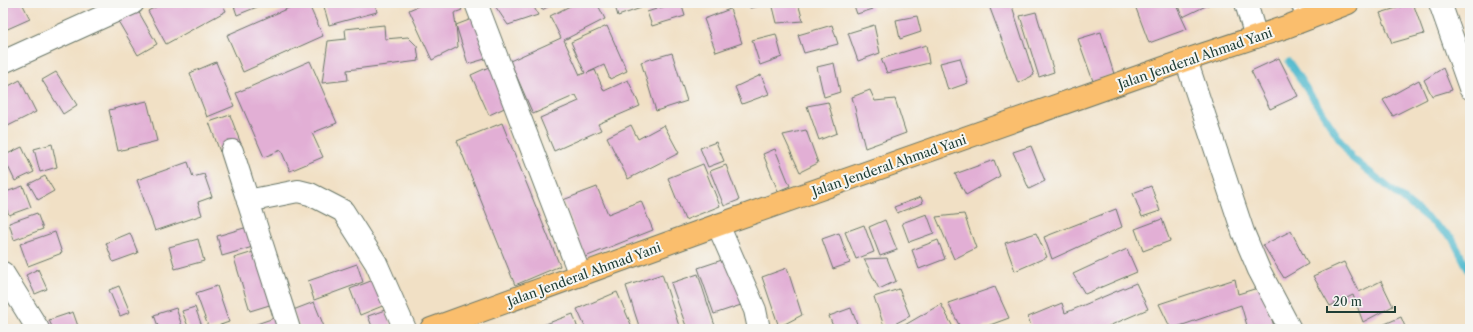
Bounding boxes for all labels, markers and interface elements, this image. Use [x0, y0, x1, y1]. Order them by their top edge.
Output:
street label: Jalan Jenderal Ahmad Yani [1114, 24, 1274, 93]
street label: Jalan Jenderal Ahmad Yani [808, 131, 968, 200]
street label: Jalan Jenderal Ahmad Yani [503, 239, 663, 310]
scale bar [1327, 288, 1395, 314]
text: 20 m [1333, 294, 1362, 309]

